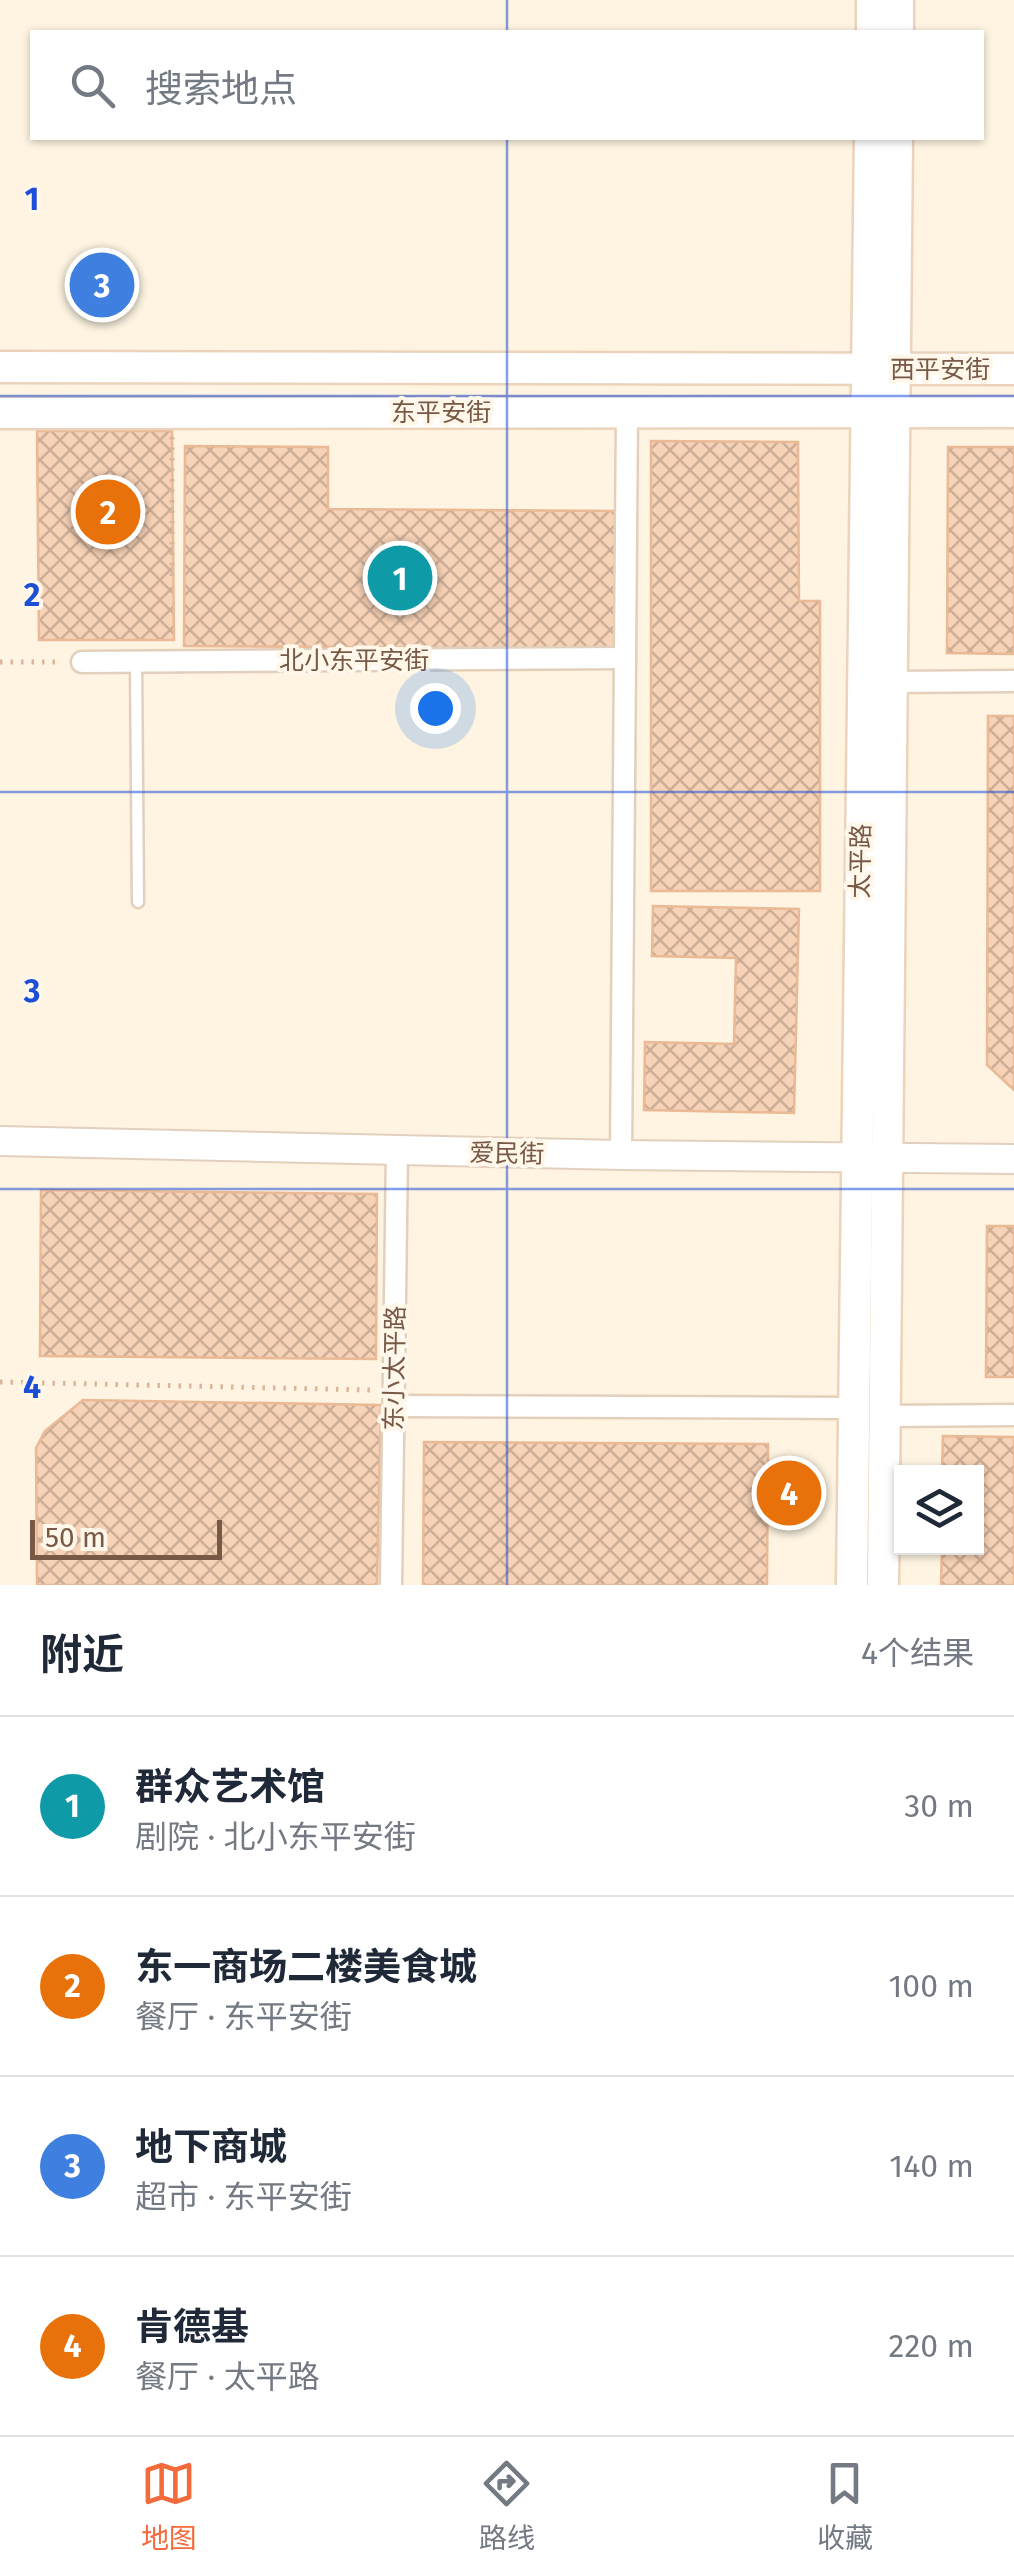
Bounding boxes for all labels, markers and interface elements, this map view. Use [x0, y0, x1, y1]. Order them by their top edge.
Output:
search box [30, 30, 984, 140]
icon: search [65, 58, 120, 113]
text: 搜索地点 [145, 66, 297, 112]
text: 1 [25, 180, 39, 218]
pin: 3 [70, 248, 134, 322]
street label: 西平安街 [890, 355, 990, 385]
street label: 东平安街 [391, 398, 491, 428]
pin: 2 [76, 474, 140, 550]
pin: 1 [368, 540, 432, 616]
text: 2 [24, 576, 40, 614]
street label: 北小东平安街 [279, 646, 429, 676]
your location [410, 683, 461, 734]
street label: 太平路 [845, 823, 877, 899]
text: 3 [23, 972, 40, 1010]
street label: 爱民街 [469, 1138, 545, 1170]
street label: 东小太平路 [379, 1305, 411, 1431]
text: 4 [23, 1368, 41, 1406]
pin: 4 [756, 1456, 822, 1530]
map controls [894, 1465, 984, 1555]
button: layers [894, 1465, 984, 1555]
scale bar [30, 1515, 222, 1560]
text: 50 m [45, 1521, 106, 1554]
text: 附近 [40, 1630, 124, 1680]
text: 4个结果 [861, 1634, 974, 1672]
text: 群众艺术馆 [135, 1764, 325, 1810]
text: 1 [65, 1787, 80, 1825]
text: 30 m [904, 1787, 974, 1825]
text: 剧院 · 北小东平安街 [135, 1818, 416, 1856]
text: 东一商场二楼美食城 [135, 1944, 477, 1990]
text: 2 [64, 1967, 81, 2005]
text: 100 m [889, 1967, 974, 2005]
text: 餐厅 · 东平安街 [135, 1998, 352, 2036]
text: 地下商城 [135, 2124, 287, 2170]
text: 3 [64, 2147, 81, 2185]
text: 140 m [889, 2147, 974, 2185]
text: 超市 · 东平安街 [135, 2178, 352, 2216]
text: 肯德基 [135, 2304, 249, 2350]
text: 4 [63, 2327, 82, 2365]
text: 220 m [889, 2327, 974, 2365]
text: 餐厅 · 太平路 [135, 2358, 320, 2396]
tab: 地图 [141, 2456, 197, 2556]
tab: 路线 [479, 2456, 535, 2556]
tab: 收藏 [817, 2456, 873, 2556]

